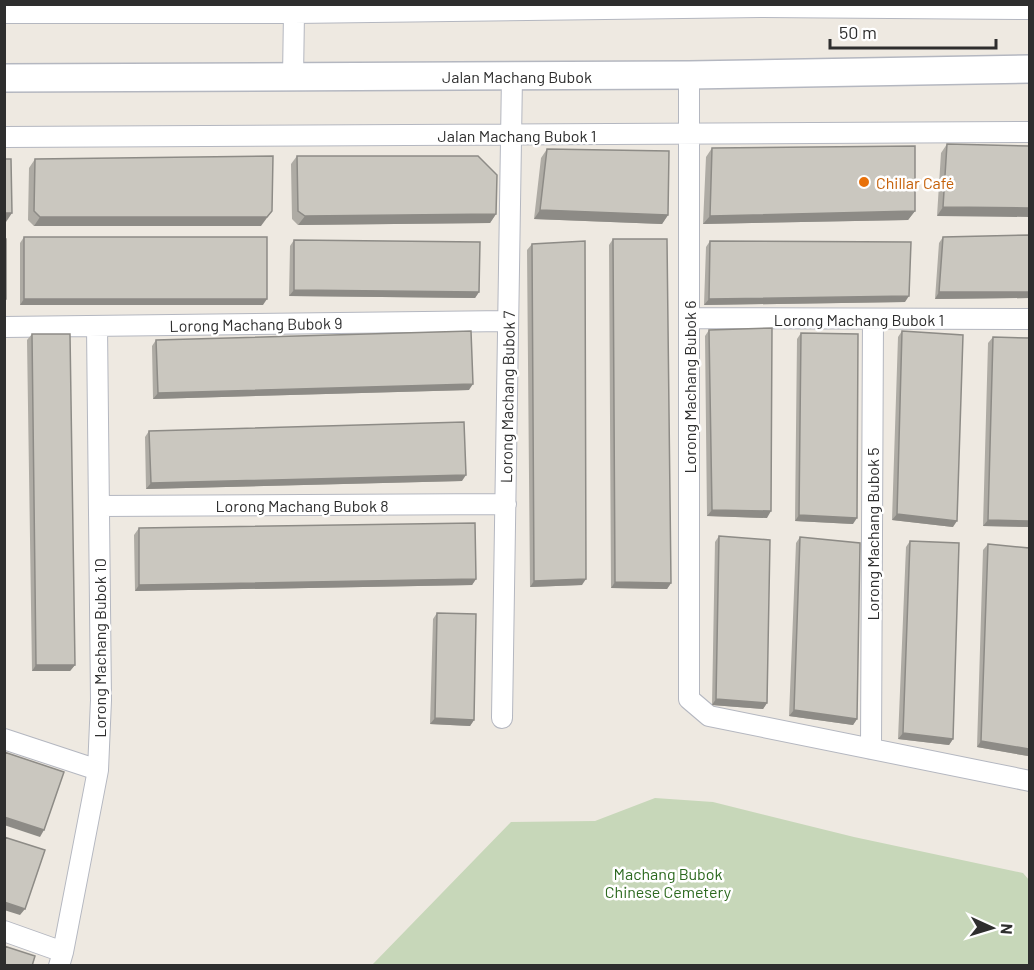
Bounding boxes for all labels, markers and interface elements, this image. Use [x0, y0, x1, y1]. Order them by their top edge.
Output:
scale bar [830, 12, 996, 50]
text: 50 m [839, 21, 877, 43]
street label: Jalan Machang Bubok [442, 67, 592, 86]
street label: Jalan Machang Bubok 1 [438, 126, 596, 145]
place label: Chillar Café [876, 173, 954, 192]
marker: Chillar Café [857, 175, 871, 189]
street label: Lorong Machang Bubok 6 [680, 301, 699, 473]
street label: Lorong Machang Bubok 7 [496, 310, 518, 483]
street label: Lorong Machang Bubok 1 [774, 310, 944, 329]
street label: Lorong Machang Bubok 9 [169, 313, 343, 335]
street label: Lorong Machang Bubok 5 [863, 448, 882, 620]
street label: Lorong Machang Bubok 8 [215, 496, 389, 515]
street label: Lorong Machang Bubok 10 [90, 558, 109, 738]
park label: Machang Bubok Chinese Cemetery [605, 864, 732, 901]
north arrow [962, 898, 1022, 958]
text: N [998, 923, 1017, 935]

